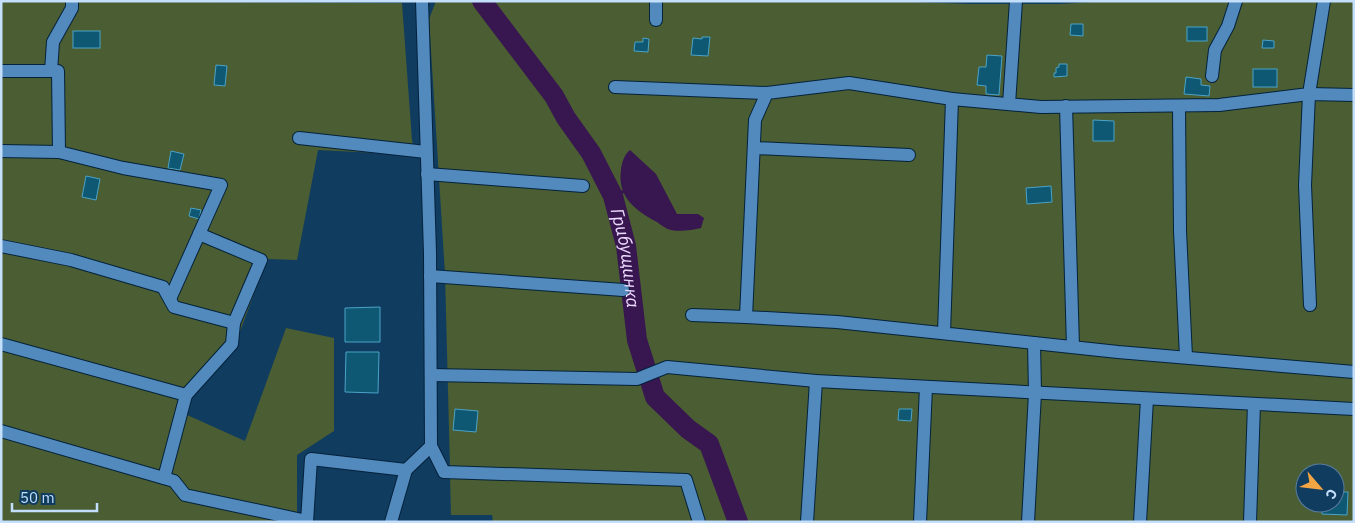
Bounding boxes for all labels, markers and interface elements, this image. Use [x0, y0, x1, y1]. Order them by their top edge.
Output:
water label: Грибущинка [606, 206, 645, 309]
north arrow [1295, 463, 1345, 513]
scale bar [12, 480, 98, 512]
text: С [1321, 486, 1342, 502]
text: 50 m [20, 488, 55, 507]

